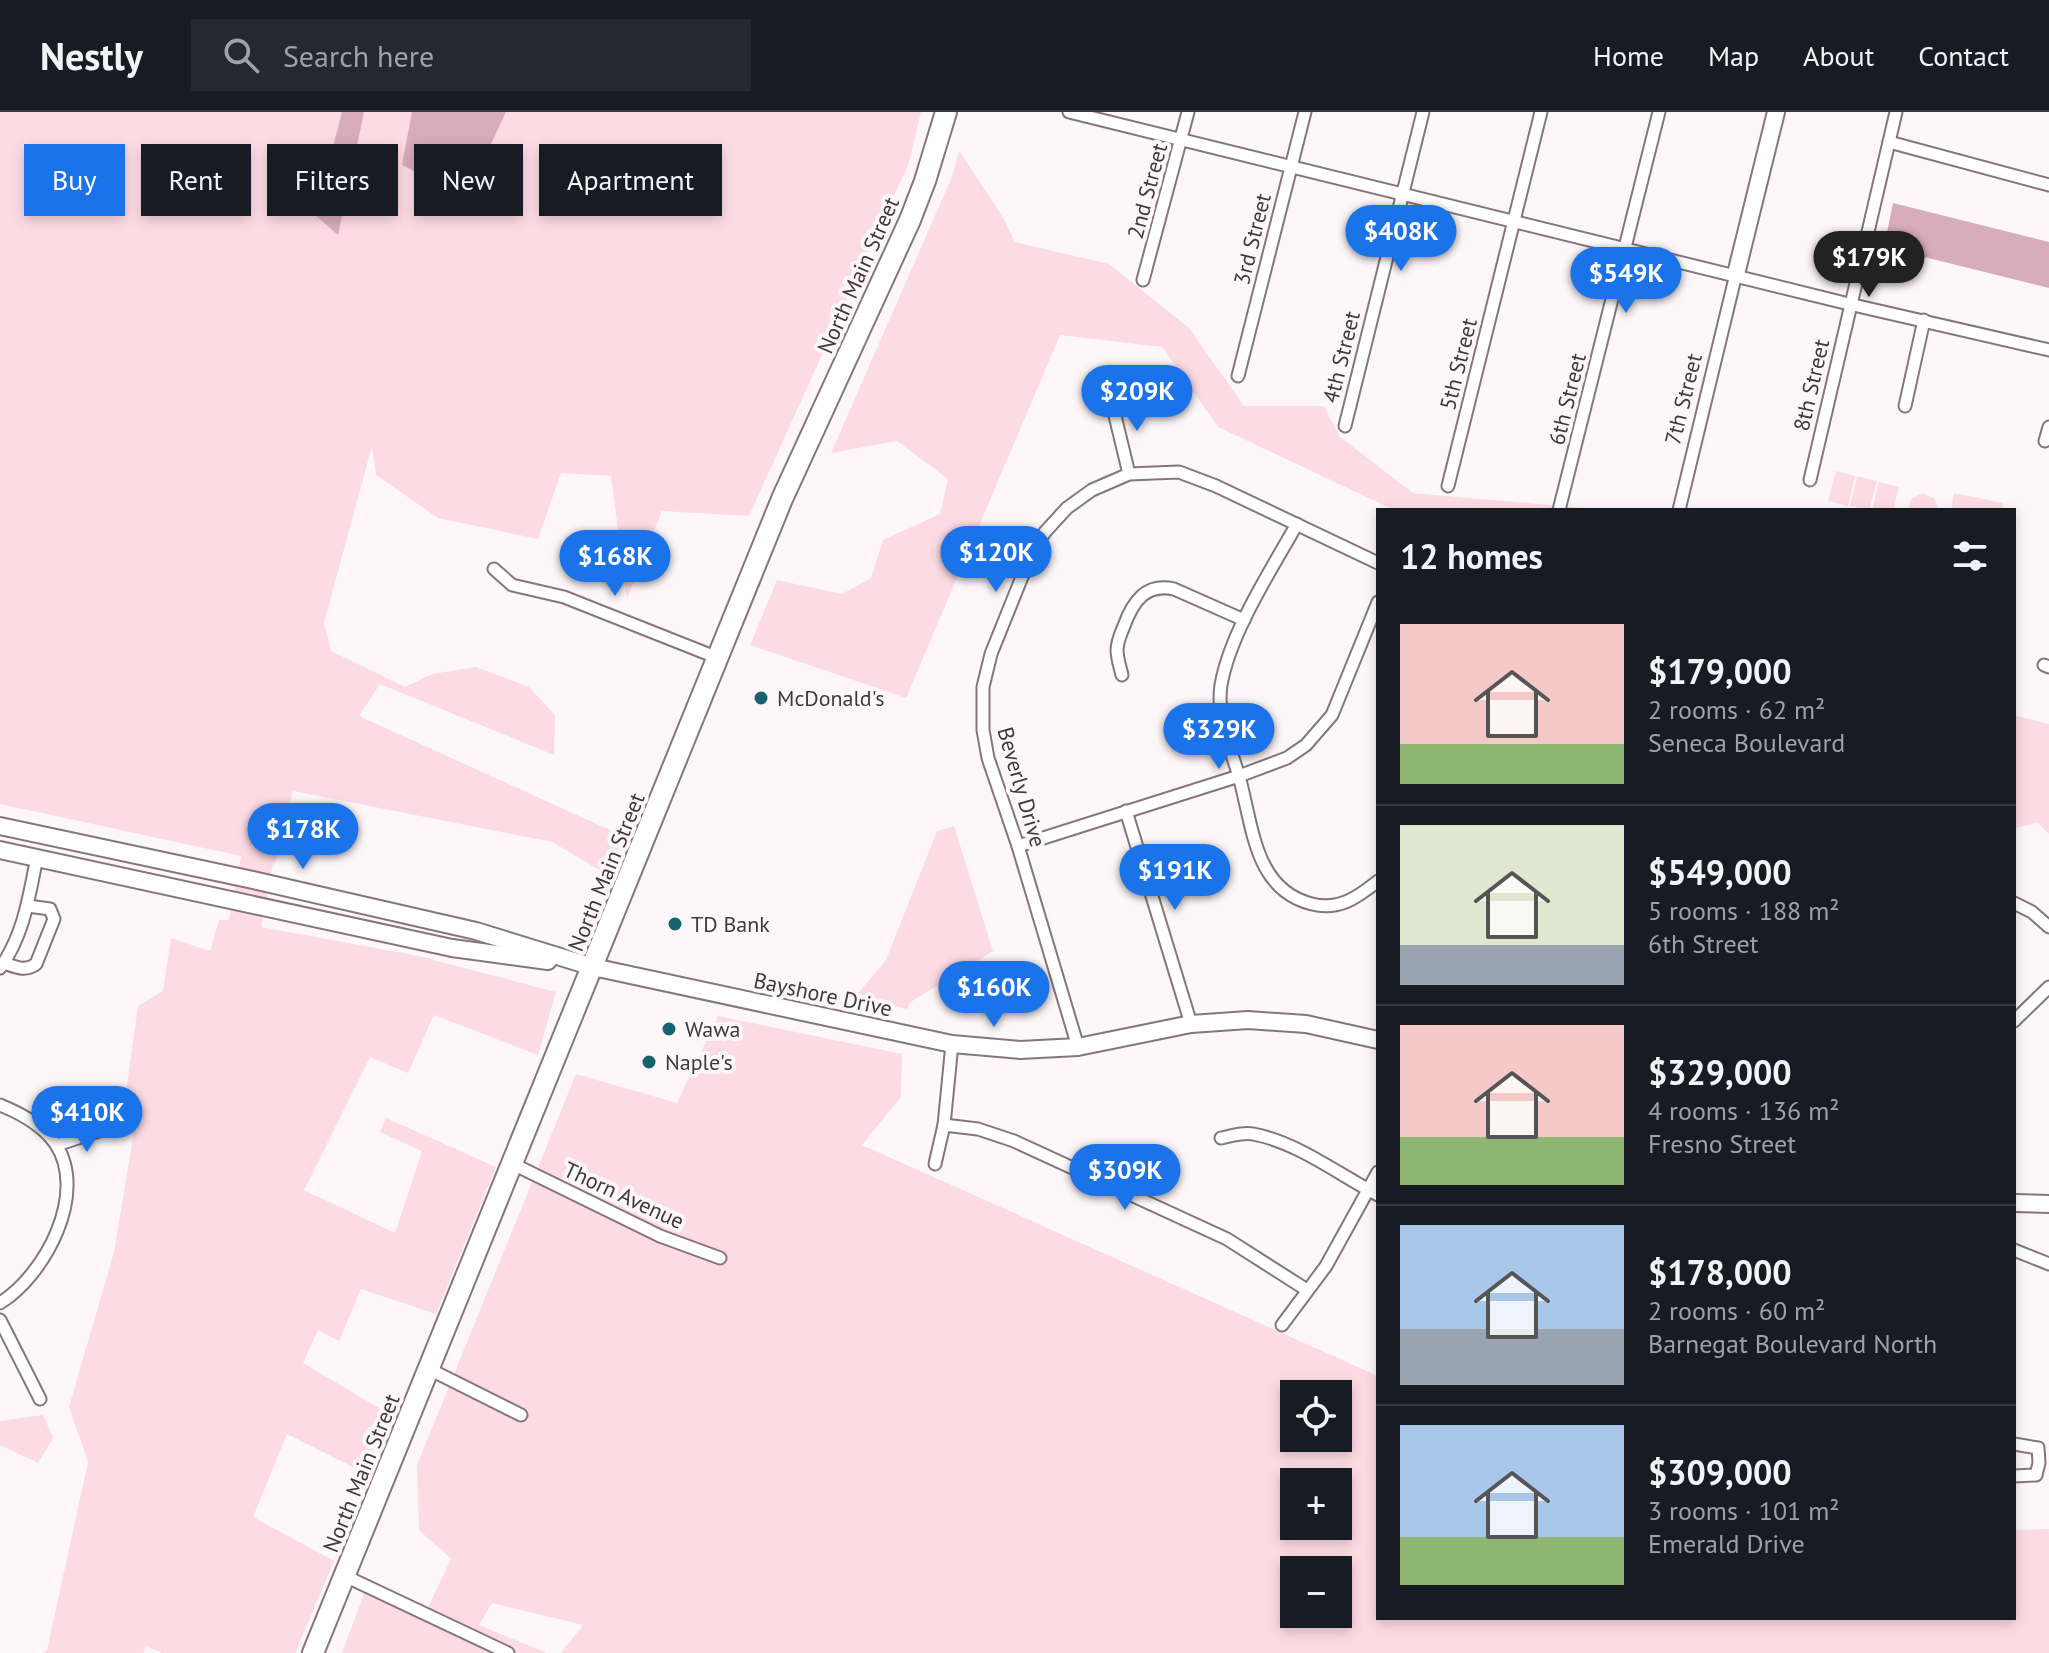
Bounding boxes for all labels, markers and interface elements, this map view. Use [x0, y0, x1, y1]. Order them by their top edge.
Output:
search box [191, 19, 751, 91]
text: Nestly [40, 31, 143, 80]
icon: search [219, 33, 263, 77]
text: Search here [283, 36, 434, 75]
text: Home [1593, 37, 1664, 74]
text: Map [1708, 37, 1759, 74]
text: About [1803, 37, 1874, 74]
text: Contact [1918, 37, 2009, 74]
street label: 2nd Street [1121, 140, 1173, 242]
chip: Buy [24, 144, 125, 216]
chip: Rent [141, 144, 251, 216]
chip: Filters [267, 144, 398, 216]
chip: New [414, 144, 523, 216]
chip: Apartment [539, 144, 722, 216]
street label: 3rd Street [1227, 190, 1277, 288]
street label: North Main Street [811, 192, 905, 358]
pin: $408K [1345, 205, 1457, 273]
text: $408K [1363, 214, 1439, 247]
pin: $179K [1813, 231, 1925, 299]
text: $179K [1831, 240, 1907, 273]
pin: $549K [1570, 247, 1682, 315]
text: $549K [1588, 256, 1664, 289]
street label: 4th Street [1316, 308, 1366, 406]
street label: 5th Street [1433, 315, 1483, 413]
street label: 8th Street [1787, 336, 1835, 434]
street label: 6th Street [1542, 350, 1592, 448]
street label: 7th Street [1658, 350, 1708, 448]
pin: $209K [1081, 365, 1193, 433]
text: $209K [1099, 374, 1175, 407]
pin: $120K [940, 526, 1052, 594]
pin: $168K [559, 530, 671, 598]
text: 12 homes [1400, 534, 1543, 578]
icon: filters [1948, 534, 1992, 578]
text: $120K [958, 535, 1034, 568]
text: $168K [577, 539, 653, 572]
text: $179,000 [1648, 649, 1792, 693]
icon: home [1464, 656, 1560, 752]
place label: McDonald's [777, 684, 884, 712]
marker: McDonald's [752, 689, 770, 707]
text: 2 rooms · 62 m² [1648, 693, 1825, 726]
pin: $329K [1163, 703, 1275, 771]
text: $329K [1181, 712, 1257, 745]
street label: Beverly Drive [992, 724, 1052, 850]
text: Seneca Boulevard [1648, 726, 1845, 759]
street label: North Main Street [561, 788, 651, 955]
pin: $178K [247, 803, 359, 871]
text: $178K [265, 812, 341, 845]
pin: $191K [1119, 844, 1231, 912]
text: $549,000 [1648, 850, 1792, 894]
text: $191K [1137, 853, 1213, 886]
icon: home [1464, 857, 1560, 953]
text: 5 rooms · 188 m² [1648, 894, 1840, 927]
place label: TD Bank [691, 910, 770, 938]
marker: TD Bank [666, 915, 684, 933]
text: 6th Street [1648, 927, 1759, 960]
pin: $160K [938, 961, 1050, 1029]
street label: Bayshore Drive [751, 966, 895, 1022]
text: $160K [956, 970, 1032, 1003]
place label: Wawa [685, 1015, 740, 1043]
marker: Wawa [660, 1020, 678, 1038]
place label: Naple's [665, 1048, 733, 1076]
text: $329,000 [1648, 1050, 1792, 1094]
marker: Naple's [640, 1053, 658, 1071]
icon: home [1464, 1057, 1560, 1153]
pin: $410K [31, 1086, 143, 1154]
text: 4 rooms · 136 m² [1648, 1094, 1840, 1127]
text: $410K [49, 1095, 125, 1128]
text: Fresno Street [1648, 1127, 1796, 1160]
pin: $309K [1069, 1144, 1181, 1212]
text: $309K [1087, 1153, 1163, 1186]
street label: Thorn Avenue [559, 1155, 689, 1235]
text: $178,000 [1648, 1250, 1792, 1294]
icon: home [1464, 1257, 1560, 1353]
text: 2 rooms · 60 m² [1648, 1294, 1825, 1327]
text: Barnegat Boulevard North [1648, 1327, 1937, 1360]
map controls [1280, 1380, 1352, 1628]
button: locate [1280, 1380, 1352, 1452]
street label: North Main Street [316, 1389, 406, 1556]
text: $309,000 [1648, 1450, 1792, 1494]
icon: home [1464, 1457, 1560, 1553]
button: + [1280, 1468, 1352, 1540]
text: 3 rooms · 101 m² [1648, 1494, 1840, 1527]
text: Emerald Drive [1648, 1527, 1805, 1560]
button: − [1280, 1556, 1352, 1628]

